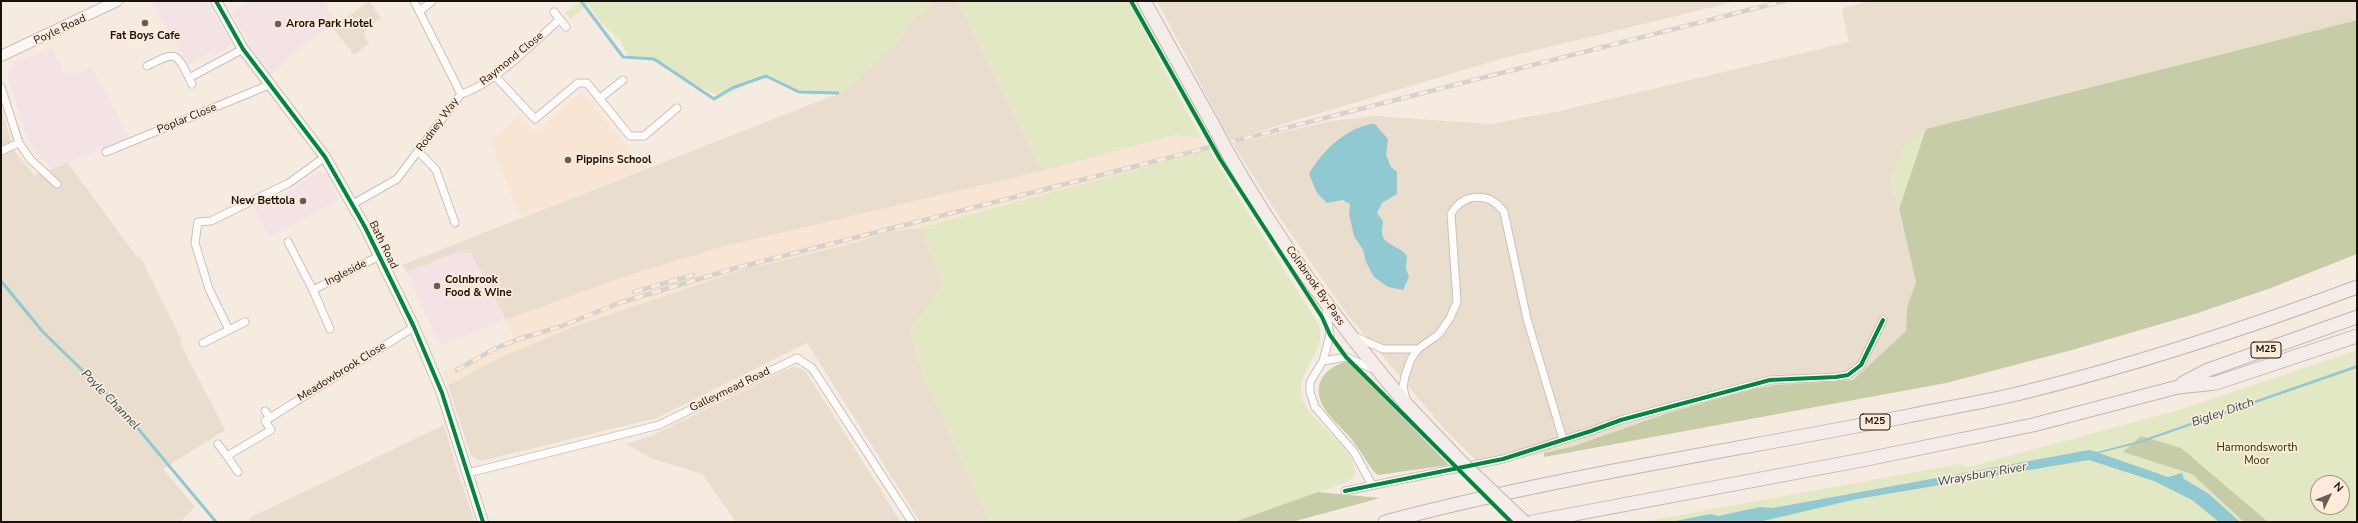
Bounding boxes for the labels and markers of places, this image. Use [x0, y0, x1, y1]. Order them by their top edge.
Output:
place label: Arora Park Hotel [286, 17, 373, 31]
marker: Fat Boys Cafe [140, 18, 150, 28]
marker: Arora Park Hotel [273, 19, 283, 29]
place label: Fat Boys Cafe [110, 29, 180, 43]
place label: Pippins School [576, 153, 652, 167]
marker: Pippins School [563, 155, 573, 165]
place label: New Bettola [231, 194, 295, 208]
marker: New Bettola [298, 196, 308, 206]
place label: Colnbrook Food & Wine [445, 273, 512, 299]
marker: Colnbrook Food & Wine [432, 281, 442, 291]

